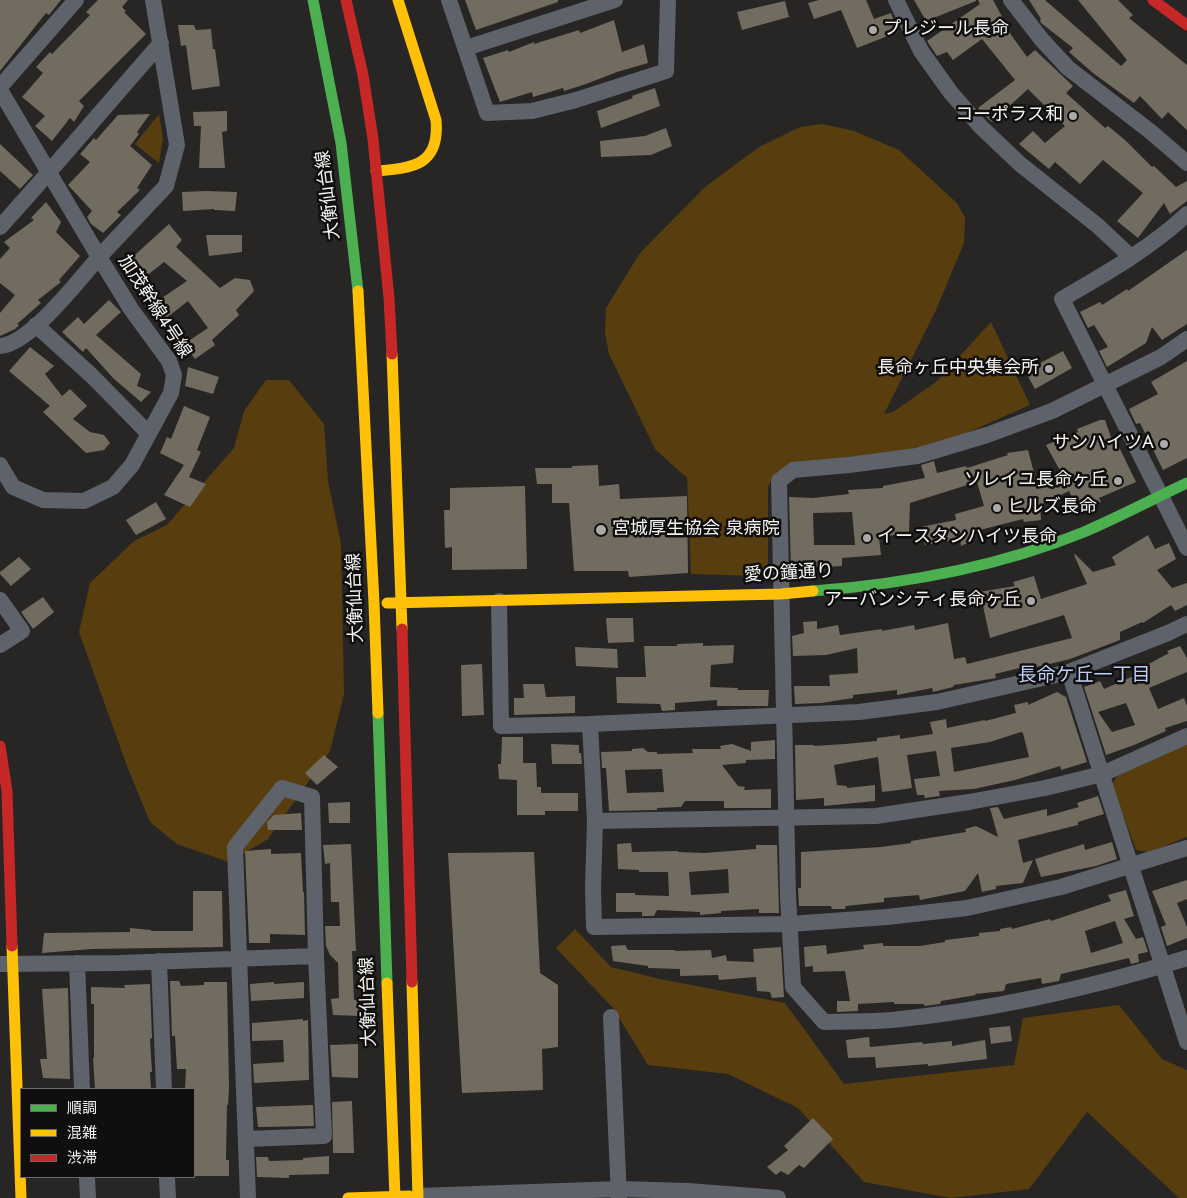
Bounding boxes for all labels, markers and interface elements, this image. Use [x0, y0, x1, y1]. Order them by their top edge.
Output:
place label: プレジール長命 [883, 19, 1009, 41]
marker: プレジール長命 [867, 24, 879, 36]
place label: コーポラス和 [955, 105, 1063, 127]
marker: コーポラス和 [1067, 110, 1079, 122]
street label: 大衡仙台線 [313, 149, 345, 241]
street label: 加茂幹線４号線 [113, 251, 195, 363]
place label: 長命ヶ丘中央集会所 [877, 358, 1039, 380]
marker: 長命ヶ丘中央集会所 [1043, 363, 1055, 375]
place label: サンハイツA [1052, 433, 1154, 455]
marker: サンハイツA [1158, 438, 1170, 450]
place label: ソレイユ長命ヶ丘 [964, 470, 1108, 492]
marker: ソレイユ長命ヶ丘 [1112, 475, 1124, 487]
place label: ヒルズ長命 [1007, 497, 1097, 519]
marker: ヒルズ長命 [991, 502, 1003, 514]
place label: 宮城厚生協会 泉病院 [612, 519, 779, 541]
marker: 宮城厚生協会 泉病院 [594, 523, 608, 537]
place label: イースタンハイツ長命 [877, 527, 1057, 549]
marker: イースタンハイツ長命 [861, 532, 873, 544]
street label: 大衡仙台線 [344, 553, 368, 643]
street label: 愛の鐘通り [743, 561, 835, 587]
place label: アーバンシティ長命ヶ丘 [824, 590, 1021, 612]
marker: アーバンシティ長命ヶ丘 [1025, 595, 1037, 607]
district label: 長命ケ丘一丁目 [1018, 665, 1150, 687]
street label: 大衡仙台線 [357, 957, 381, 1047]
legend [20, 1088, 195, 1178]
text: 順調 [67, 1097, 97, 1119]
text: 混雑 [67, 1122, 97, 1144]
text: 渋滞 [67, 1147, 97, 1169]

